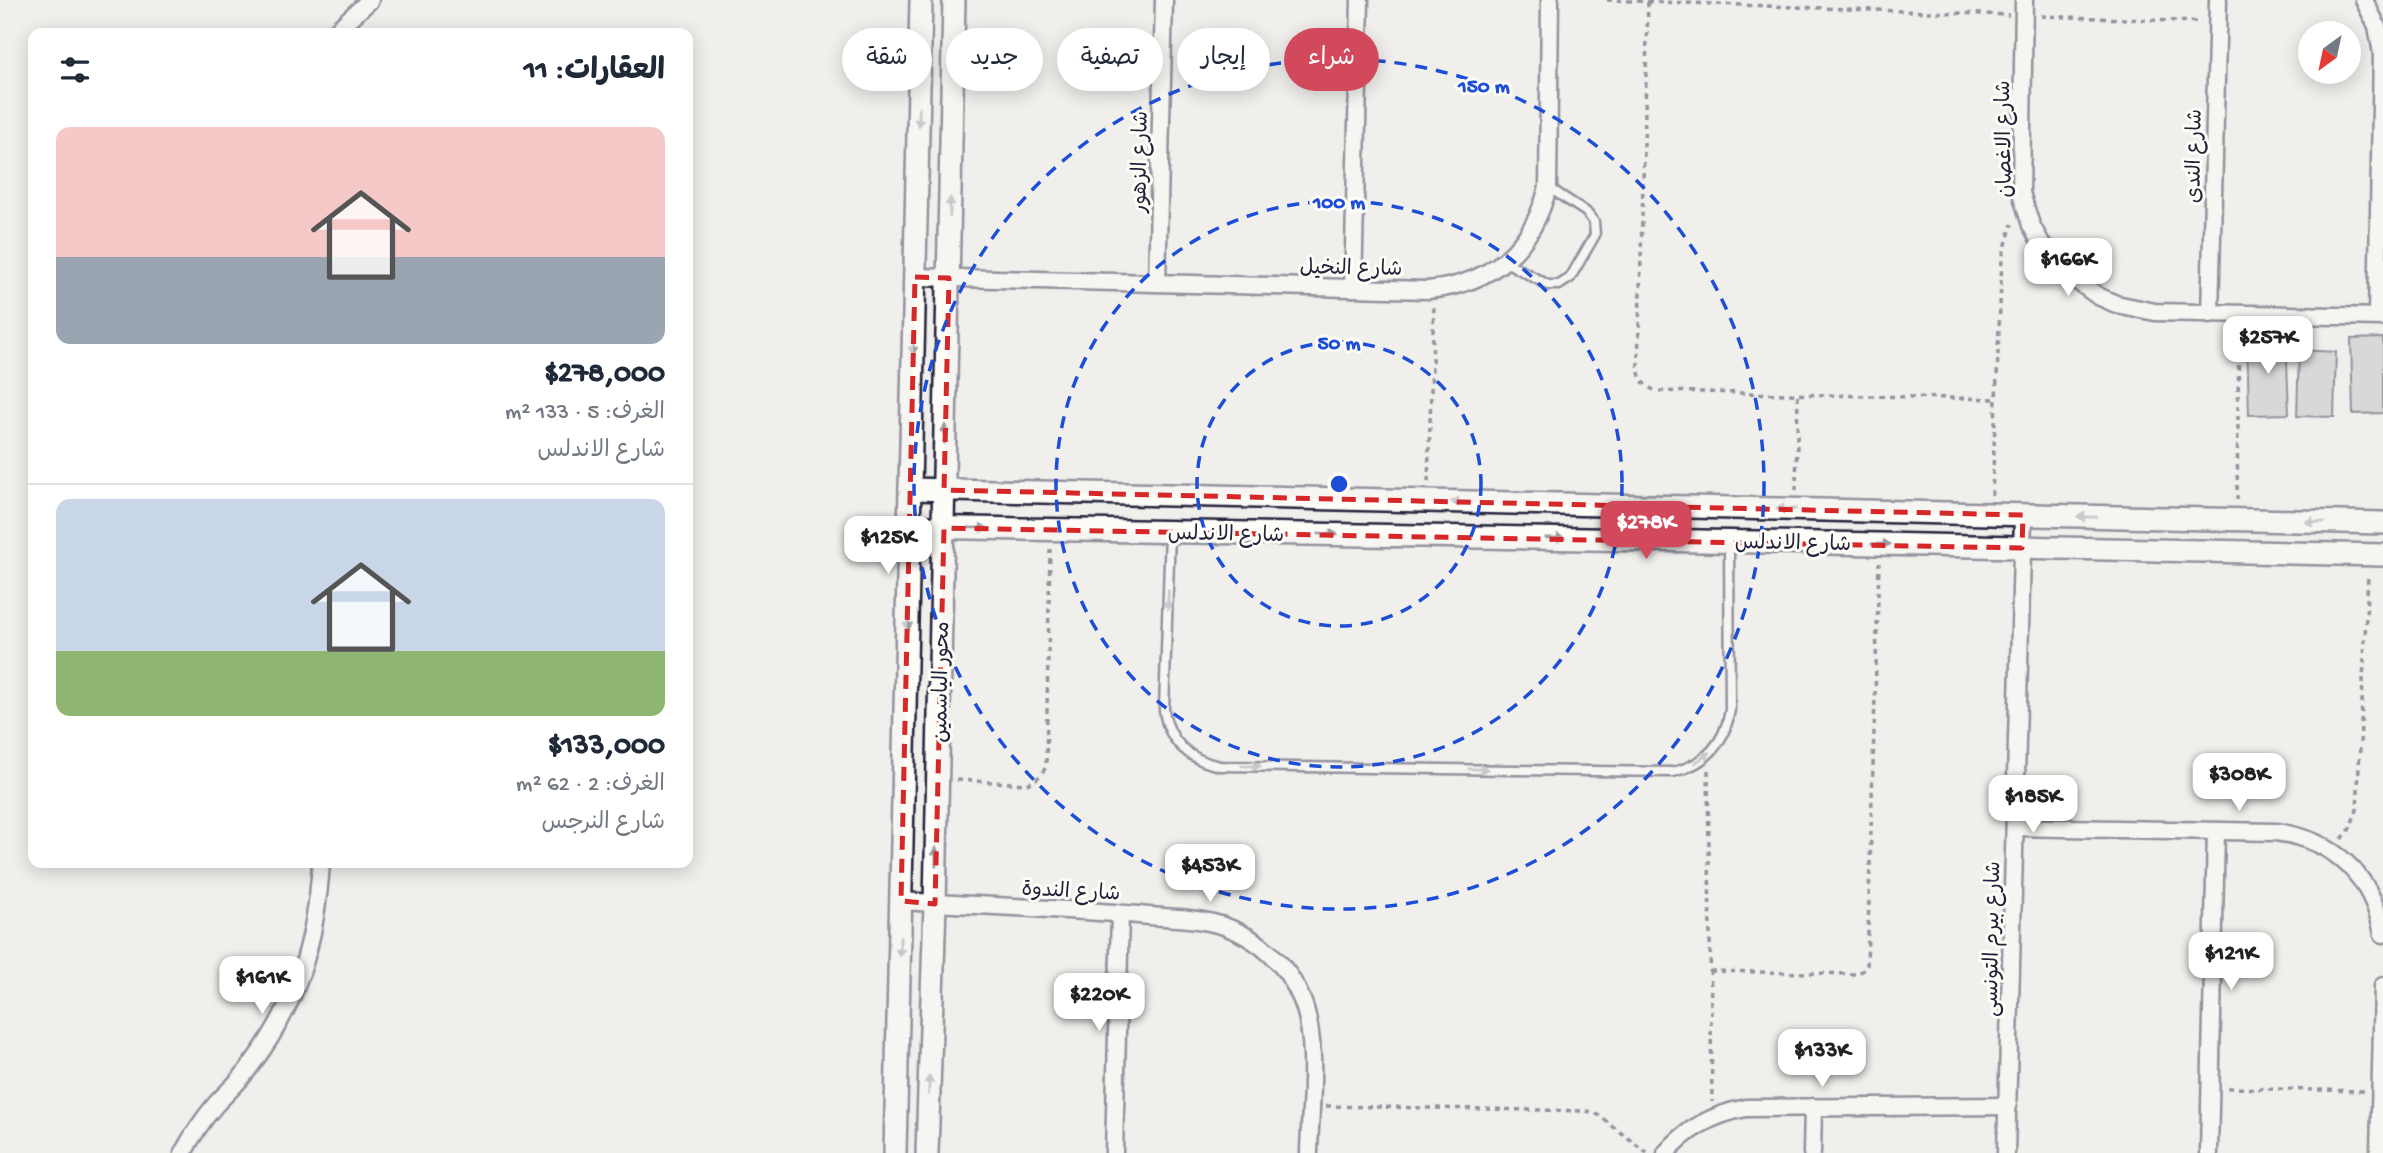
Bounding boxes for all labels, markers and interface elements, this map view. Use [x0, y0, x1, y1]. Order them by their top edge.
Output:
north arrow [2298, 21, 2361, 84]
map controls [2298, 21, 2361, 84]
chip: شقة [842, 28, 932, 91]
chip: جديد [946, 28, 1043, 91]
chip: تصفية [1057, 28, 1163, 91]
chip: إيجار [1177, 28, 1270, 91]
chip: شراء [1284, 28, 1379, 91]
icon: filters [56, 51, 94, 89]
text: العقارات: 11 [524, 55, 665, 90]
text: 150 m [1457, 76, 1510, 101]
street label: شارع الاغصان [1993, 80, 2020, 198]
one-way arrow [913, 106, 924, 128]
street label: شارع الندى [2183, 109, 2210, 203]
street label: شارع الزهور [1129, 111, 1156, 214]
icon: home [298, 172, 424, 298]
text: 100 m [1312, 192, 1365, 217]
one-way arrow [945, 195, 956, 217]
pin: $166K [2019, 238, 2117, 298]
text: $166K [2040, 247, 2096, 274]
street label: شارع النخيل [1299, 257, 1402, 284]
pin: $257K [2219, 316, 2317, 376]
text: $257K [2239, 325, 2297, 352]
text: 50 m [1318, 333, 1361, 358]
one-way arrow [908, 334, 919, 356]
text: $278,000 [544, 358, 665, 393]
text: الغرف: 5 · 133 m² [505, 400, 665, 427]
one-way arrow [940, 423, 951, 445]
text: شارع الاندلس [537, 438, 665, 465]
centre of rings [1327, 472, 1351, 496]
one-way arrow [1450, 496, 1472, 508]
pin: $278K [1597, 502, 1695, 561]
one-way arrow [1775, 504, 1797, 515]
text: $278K [1617, 510, 1675, 537]
one-way arrow [2076, 511, 2098, 522]
pin: $125K [839, 516, 937, 576]
one-way arrow [2304, 516, 2326, 527]
one-way arrow [967, 523, 989, 534]
street label: شارع الاندلس [1167, 523, 1284, 550]
text: $125K [860, 525, 916, 552]
one-way arrow [1317, 529, 1339, 540]
one-way arrow [1545, 532, 1567, 544]
street label: شارع الاندلس [1734, 532, 1851, 559]
one-way arrow [1870, 538, 1892, 550]
icon: home [298, 544, 424, 670]
one-way arrow [1162, 589, 1173, 611]
one-way arrow [902, 610, 913, 632]
street label: محور الياسمين [930, 621, 957, 743]
text: $133,000 [548, 730, 665, 765]
one-way arrow [1693, 751, 1712, 765]
pin: $308K [2190, 754, 2288, 813]
one-way arrow [1240, 760, 1262, 772]
text: $308K [2209, 762, 2269, 789]
one-way arrow [1468, 763, 1490, 775]
text: الغرف: 2 · 62 m² [516, 772, 665, 799]
pin: $185K [1984, 776, 2082, 835]
text: $185K [2005, 784, 2061, 811]
text: شارع النرجس [541, 810, 665, 837]
pin: $453K [1161, 844, 1259, 904]
one-way arrow [930, 846, 942, 868]
text: $453K [1181, 853, 1239, 880]
street label: شارع بيرم التونسى [1981, 861, 2008, 1017]
street label: شارع الندوة [1021, 878, 1121, 909]
pin: $121K [2182, 932, 2280, 992]
one-way arrow [894, 936, 906, 958]
text: $121K [2205, 941, 2257, 968]
pin: $161K [213, 956, 311, 1016]
text: $161K [235, 965, 289, 992]
pin: $220K [1050, 974, 1148, 1033]
text: $220K [1070, 982, 1128, 1009]
pin: $133K [1773, 1030, 1871, 1089]
text: $133K [1794, 1038, 1850, 1065]
one-way arrow [924, 1074, 935, 1096]

